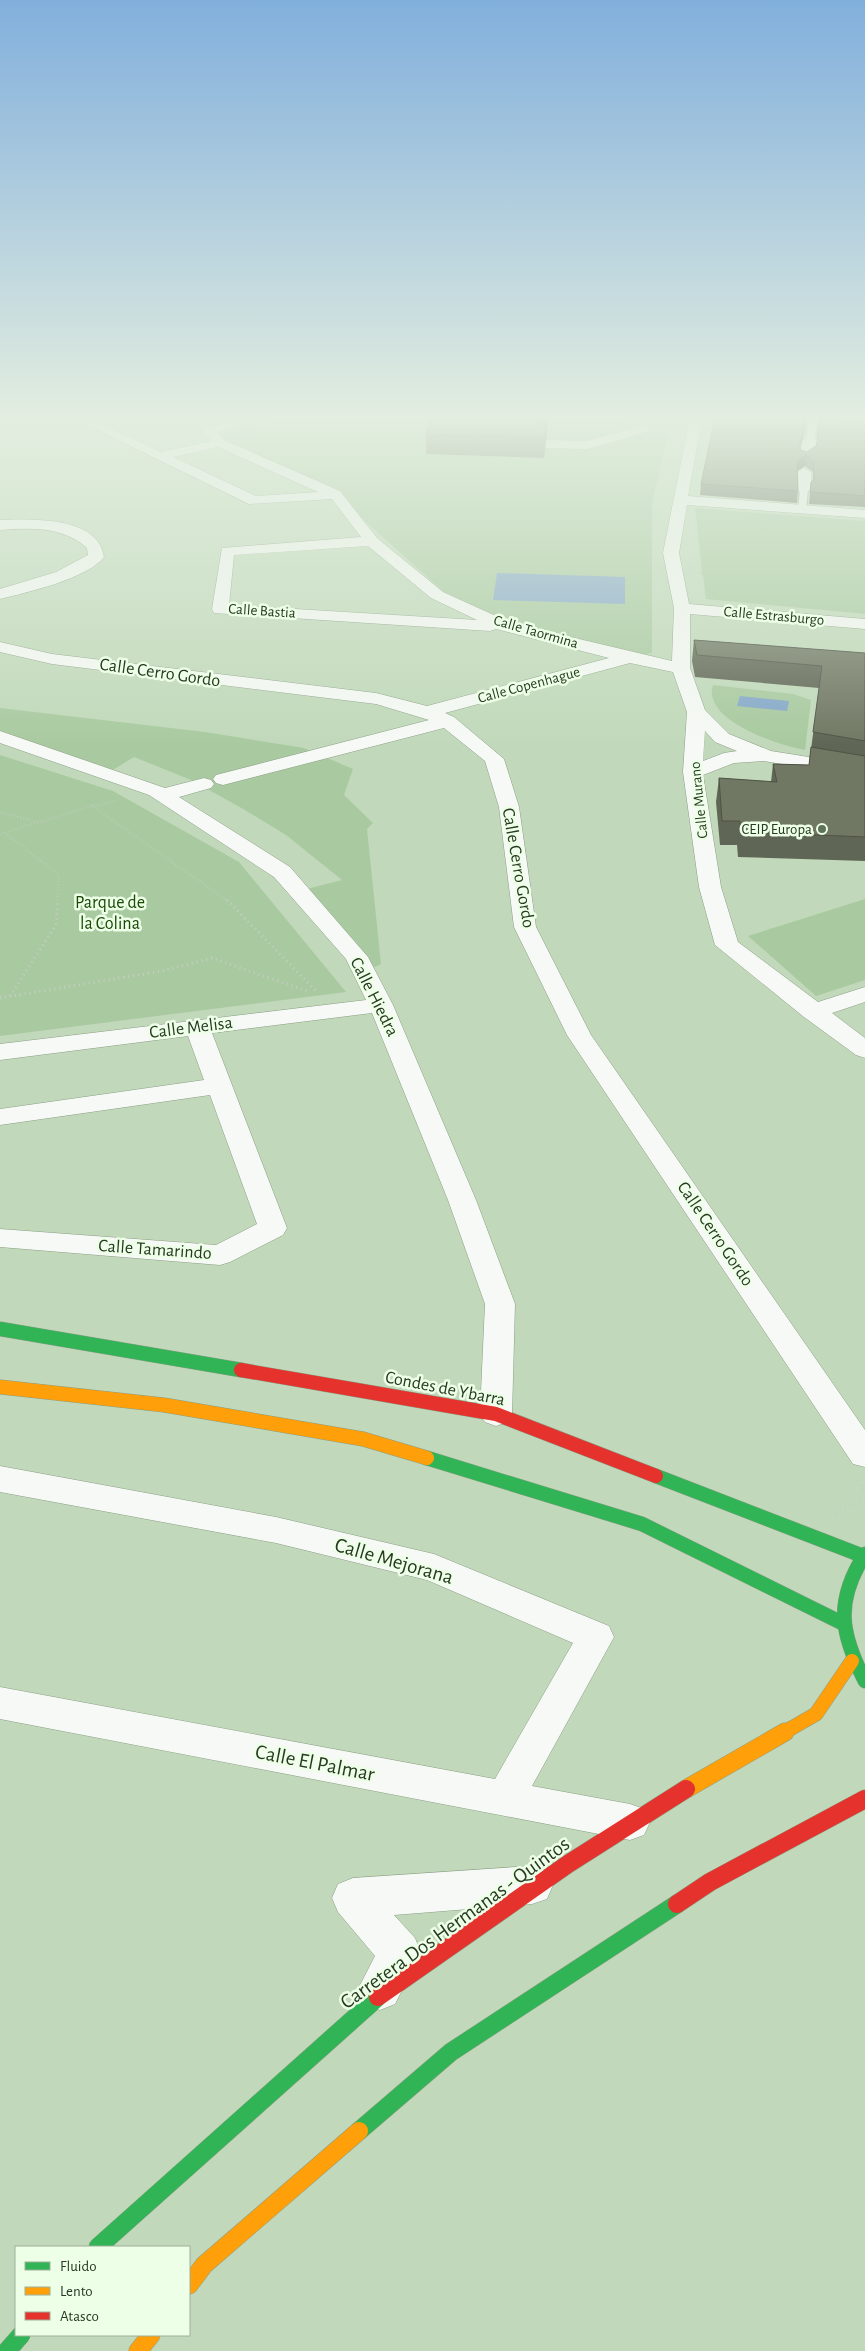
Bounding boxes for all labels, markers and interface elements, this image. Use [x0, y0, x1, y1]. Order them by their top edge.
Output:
street label: Calle Bastia [228, 601, 296, 621]
street label: Calle Estrasburgo [723, 604, 825, 628]
street label: Calle Taormina [492, 613, 580, 651]
street label: Calle Cerro Gordo [99, 656, 222, 690]
street label: Calle Copenhague [476, 664, 582, 706]
street label: Calle Murano [688, 761, 710, 839]
street label: Calle Cerro Gordo [499, 807, 537, 930]
place label: CEIP Europa [741, 822, 812, 837]
marker: CEIP Europa [816, 823, 828, 835]
park label: Parque de la Colina [75, 894, 145, 933]
street label: Calle Hiedra [346, 955, 402, 1039]
street label: Calle Melisa [148, 1014, 234, 1042]
street label: Calle Cerro Gordo [674, 1179, 757, 1290]
street label: Calle Tamarindo [98, 1237, 213, 1263]
street label: Condes de Ybarra [384, 1369, 506, 1409]
street label: Calle Mejorana [332, 1534, 456, 1588]
street label: Calle El Palmar [253, 1741, 377, 1785]
street label: Carretera Dos Hermanas - Quintos [337, 1833, 573, 2013]
legend [15, 2246, 190, 2336]
text: Fluido [60, 2259, 97, 2274]
text: Lento [60, 2284, 93, 2299]
text: Atasco [60, 2309, 99, 2324]

